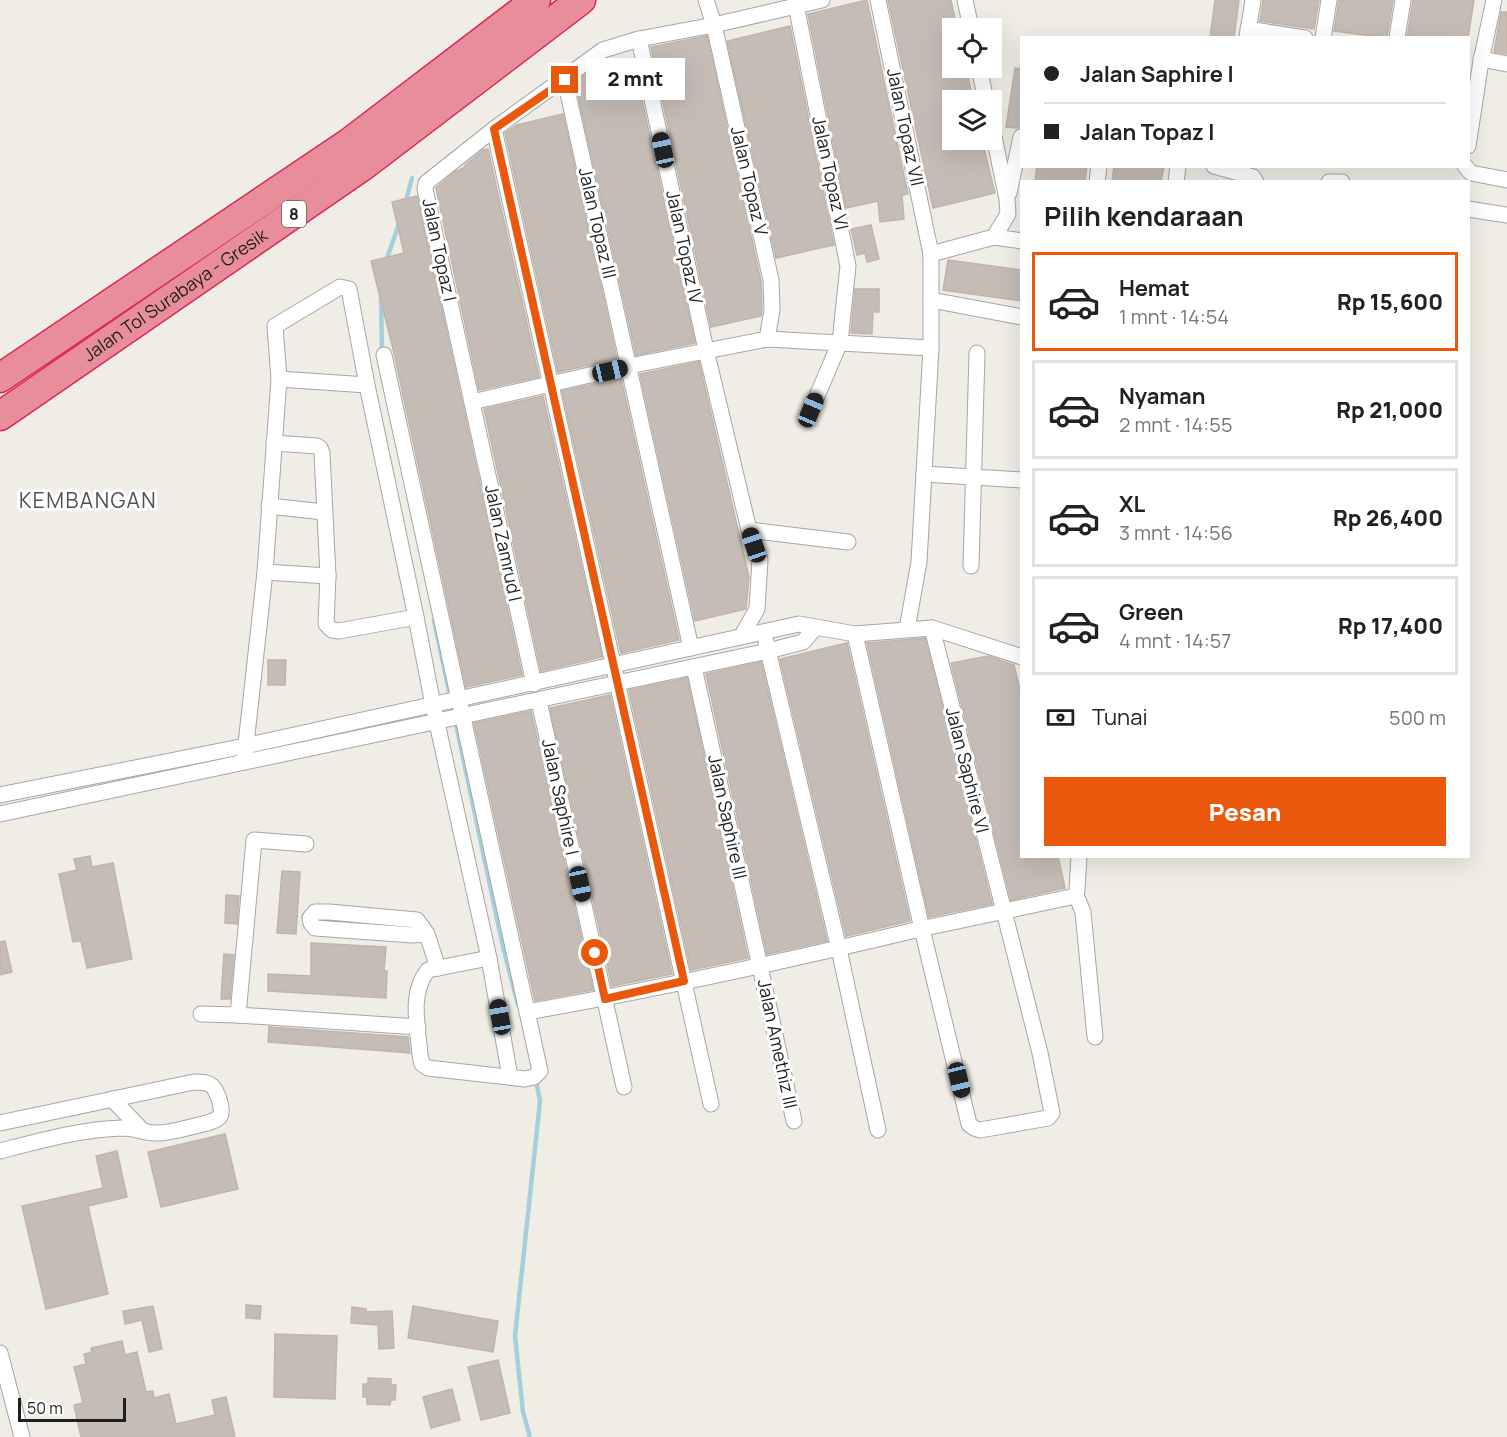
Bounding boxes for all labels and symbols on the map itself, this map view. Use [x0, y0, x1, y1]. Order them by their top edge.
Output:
callout: 2 mnt [586, 59, 685, 101]
route end [551, 66, 578, 93]
street label: Jalan Topaz VII [882, 66, 930, 188]
street label: Jalan Topaz VI [807, 114, 855, 232]
street label: Jalan Topaz V [726, 124, 774, 238]
car [650, 131, 676, 169]
street label: Jalan Topaz III [574, 165, 622, 281]
street label: Jalan Topaz IV [661, 188, 709, 306]
street label: Jalan Topaz I [417, 196, 463, 304]
road number: 8 [282, 201, 306, 227]
street label: Jalan Tol Surabaya - Gresik [78, 222, 273, 366]
car [590, 358, 630, 384]
car [796, 390, 826, 430]
street label: Jalan Zamrud I [480, 482, 528, 603]
district label: KEMBANGAN [19, 486, 157, 514]
car [740, 525, 768, 565]
street label: Jalan Saphire VI [941, 704, 995, 835]
street label: Jalan Saphire I [537, 737, 585, 857]
street label: Jalan Saphire III [703, 752, 753, 881]
car [567, 865, 593, 903]
route start [581, 939, 608, 966]
street label: Jalan Amethiz III [753, 977, 803, 1111]
car [488, 998, 512, 1036]
car [946, 1060, 972, 1100]
scale bar [18, 1395, 126, 1422]

